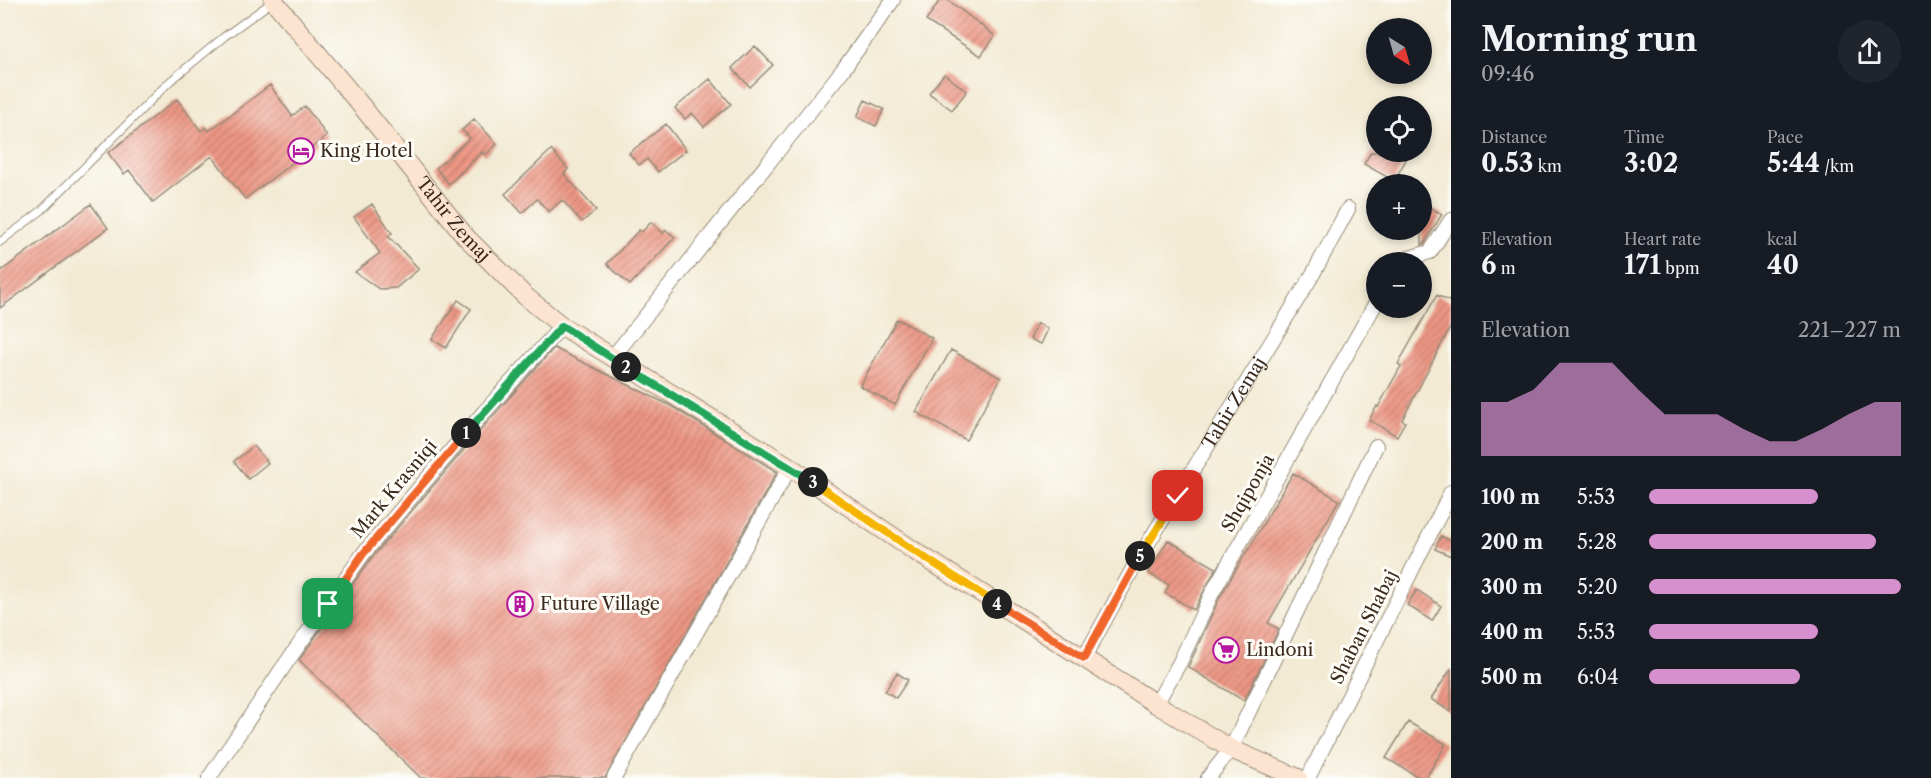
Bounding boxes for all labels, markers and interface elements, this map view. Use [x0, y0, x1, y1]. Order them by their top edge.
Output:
north arrow [1366, 18, 1432, 84]
map controls [1366, 18, 1432, 318]
text: Morning run [1481, 19, 1697, 60]
button: share [1838, 20, 1901, 83]
text: 09:46 [1481, 62, 1534, 86]
button: locate [1366, 96, 1432, 162]
text: Distance [1481, 127, 1547, 147]
text: Time [1624, 127, 1664, 147]
text: Pace [1767, 127, 1803, 147]
hotel icon: King Hotel [286, 136, 316, 166]
place label: King Hotel [320, 140, 413, 162]
text: 0.53 [1481, 147, 1534, 179]
text: 3:02 [1624, 147, 1678, 179]
text: 5:44 [1767, 147, 1820, 179]
text: km [1534, 156, 1562, 176]
text: /km [1820, 156, 1854, 176]
street label: Tahir Zemaj [411, 173, 495, 266]
button: + [1366, 174, 1432, 240]
text: Elevation [1481, 229, 1552, 249]
text: Heart rate [1624, 229, 1701, 249]
text: kcal [1767, 229, 1797, 249]
text: 6 [1481, 249, 1497, 281]
text: 171 [1624, 249, 1661, 281]
text: 40 [1767, 249, 1799, 281]
button: − [1366, 252, 1432, 318]
text: m [1497, 258, 1516, 278]
text: bpm [1661, 258, 1700, 278]
text: Elevation [1481, 318, 1570, 342]
text: 221–227 m [1798, 318, 1901, 342]
pin: 2 [611, 352, 641, 382]
street label: Tahir Zemaj [1198, 353, 1271, 453]
text: 2 [621, 357, 631, 377]
pin: 1 [451, 418, 481, 448]
text: 1 [462, 423, 470, 443]
street label: Mark Krasniqi [346, 435, 442, 543]
street label: Shqiponja [1217, 450, 1279, 536]
pin: 3 [798, 467, 828, 497]
pin [1152, 470, 1203, 521]
text: 3 [808, 472, 818, 492]
icon: check [1161, 479, 1194, 512]
text: 100 m [1481, 485, 1540, 509]
text: 5:53 [1577, 485, 1615, 509]
text: 200 m [1481, 530, 1543, 554]
text: 5:28 [1577, 530, 1617, 554]
pin: 5 [1125, 541, 1155, 571]
text: 5 [1136, 546, 1144, 566]
street label: Shaban Shabaj [1326, 566, 1402, 688]
text: 300 m [1481, 575, 1543, 599]
text: 5:20 [1577, 575, 1618, 599]
pin [302, 578, 353, 629]
icon: arrive [311, 587, 344, 620]
building icon: Future Village [505, 589, 535, 619]
pin: 4 [982, 589, 1012, 619]
place label: Future Village [540, 593, 660, 615]
text: 4 [992, 594, 1002, 614]
text: 400 m [1481, 620, 1543, 644]
text: 5:53 [1577, 620, 1615, 644]
supermarket icon: Lindoni [1211, 635, 1241, 665]
place label: Lindoni [1246, 639, 1314, 661]
text: 500 m [1481, 665, 1542, 689]
text: 6:04 [1577, 665, 1619, 689]

